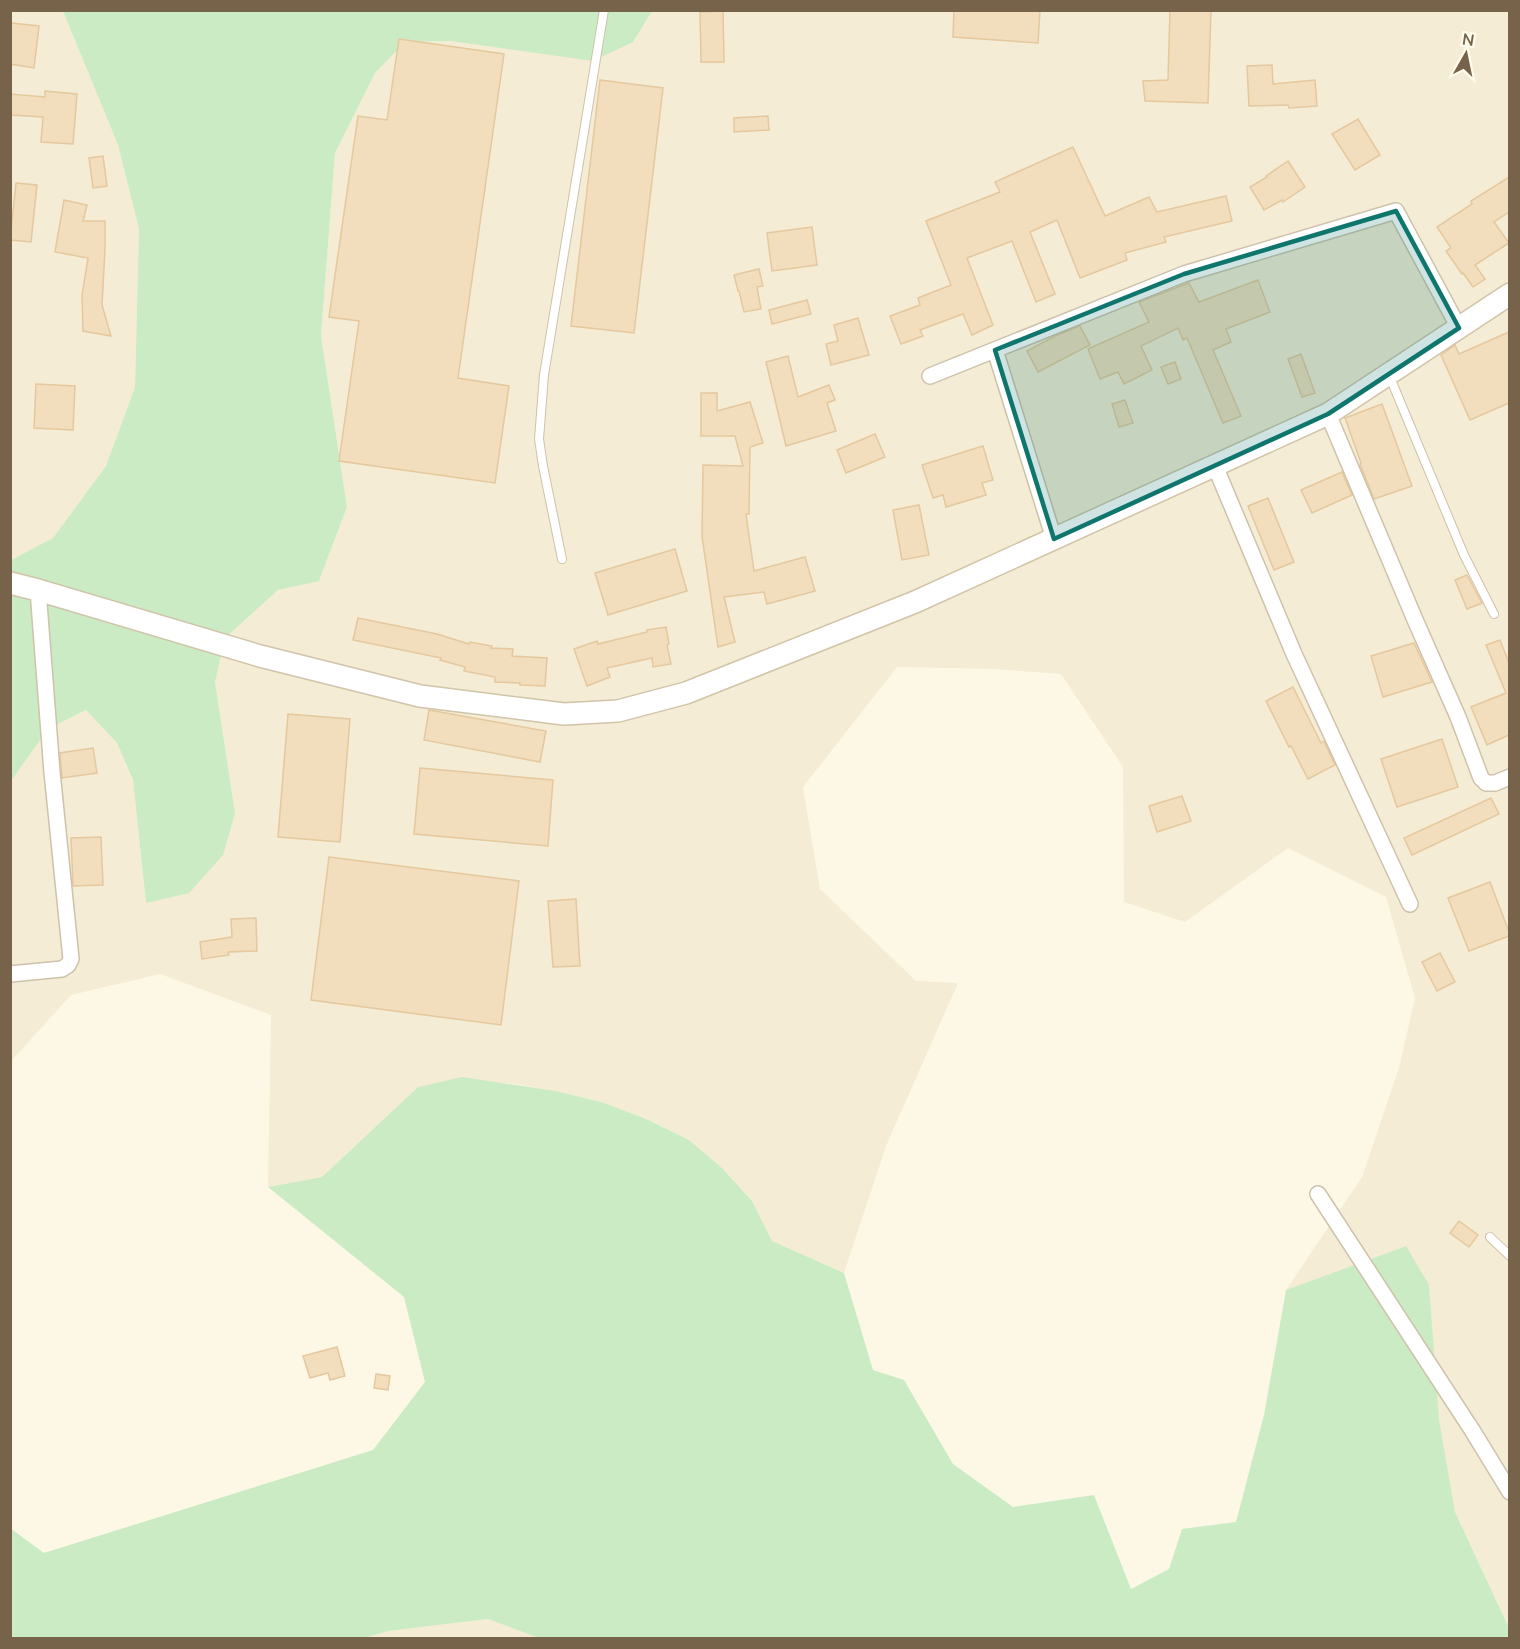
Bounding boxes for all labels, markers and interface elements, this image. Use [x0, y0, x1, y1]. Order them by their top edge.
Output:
north arrow [1436, 24, 1496, 84]
text: N [1461, 28, 1476, 52]

